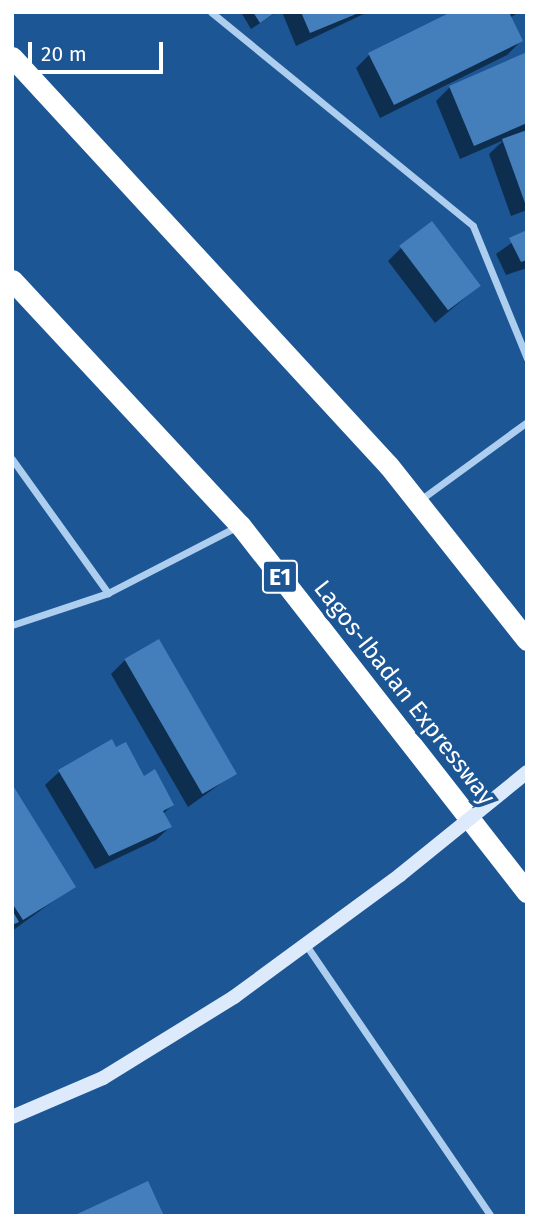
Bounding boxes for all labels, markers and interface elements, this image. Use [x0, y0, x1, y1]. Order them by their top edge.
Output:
scale bar [32, 28, 166, 72]
text: 20 m [41, 41, 87, 67]
road number: E1 [261, 558, 299, 596]
street label: Lagos-Ibadan Expressway [307, 575, 501, 811]

